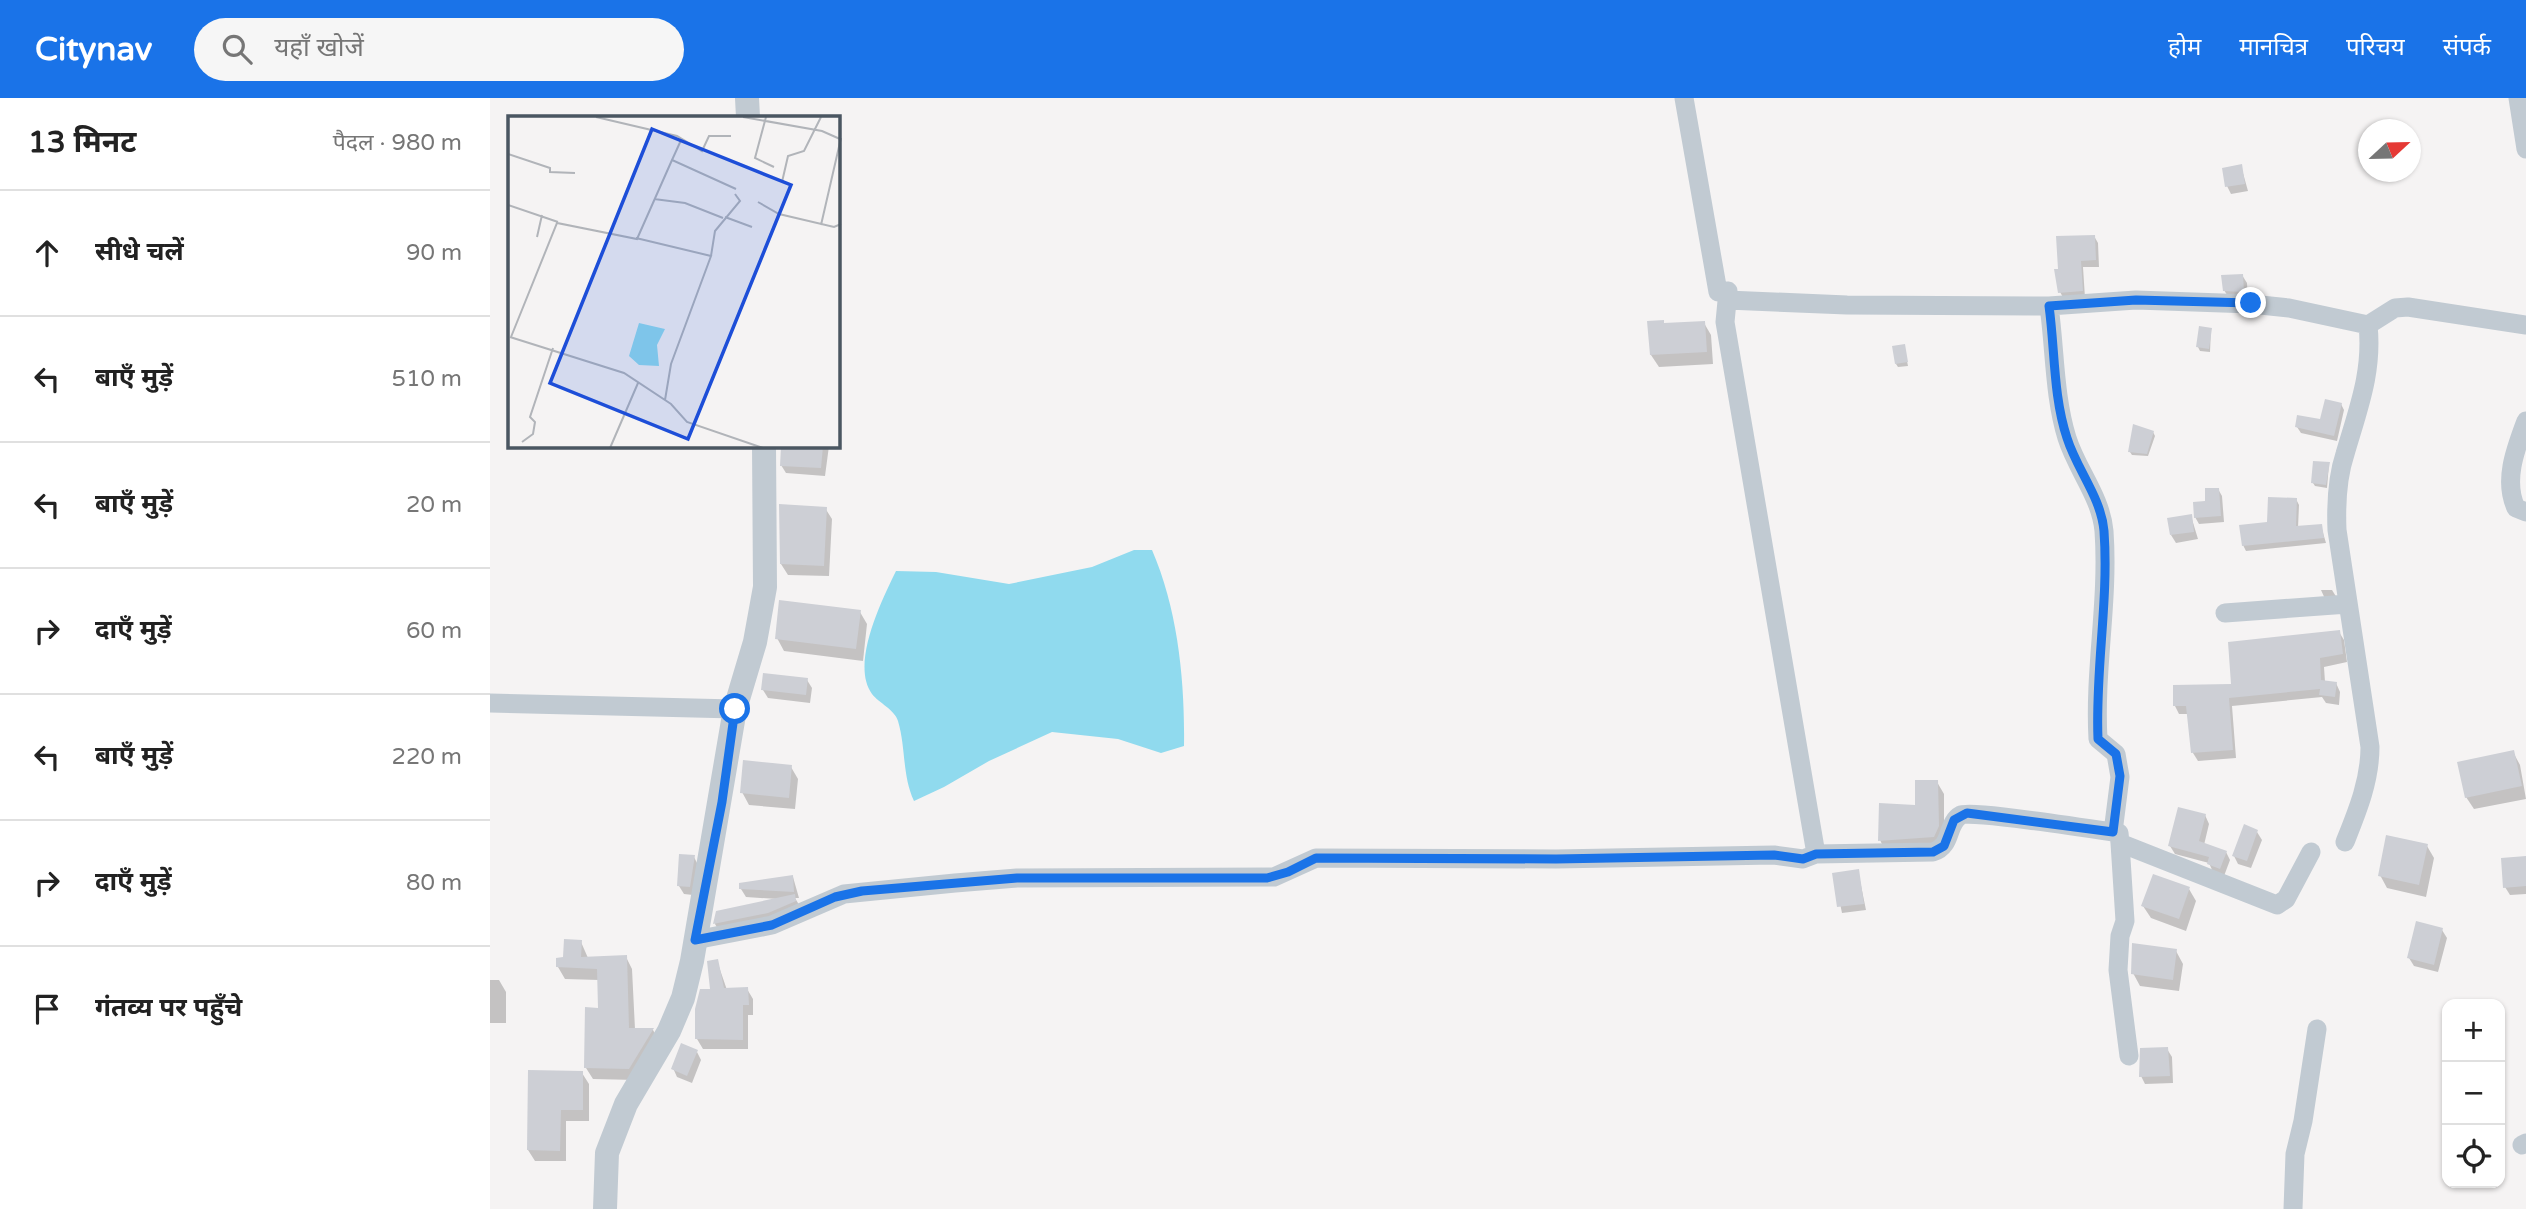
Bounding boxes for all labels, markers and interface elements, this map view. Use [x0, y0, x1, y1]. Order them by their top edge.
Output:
search box [194, 18, 684, 81]
text: Citynav [35, 30, 152, 69]
icon: search [218, 30, 256, 68]
text: यहाँ खोजें [274, 32, 364, 63]
text: होम [2168, 33, 2201, 62]
text: मानचित्र [2239, 33, 2308, 62]
text: परिचय [2346, 33, 2405, 62]
text: संपर्क [2443, 33, 2491, 62]
inset map [508, 116, 840, 448]
north arrow [2358, 119, 2421, 182]
text: 13 मिनट [28, 124, 136, 161]
text: पैदल · 980 m [333, 129, 462, 157]
icon: ahead [28, 234, 66, 272]
text: सीधे चलें [95, 236, 184, 267]
text: 90 m [406, 239, 462, 267]
route end [2235, 287, 2266, 318]
icon: left [28, 360, 66, 398]
text: बाएँ मुड़ें [95, 362, 173, 393]
text: 510 m [392, 365, 462, 393]
icon: left [28, 486, 66, 524]
text: बाएँ मुड़ें [95, 488, 173, 519]
text: 20 m [406, 491, 462, 519]
icon: right [28, 612, 66, 650]
text: दाएँ मुड़ें [95, 614, 172, 645]
text: 60 m [406, 617, 462, 645]
route start [719, 693, 750, 724]
icon: left [28, 738, 66, 776]
text: बाएँ मुड़ें [95, 740, 173, 771]
text: 220 m [392, 743, 462, 771]
icon: right [28, 864, 66, 902]
text: दाएँ मुड़ें [95, 866, 172, 897]
text: 80 m [406, 869, 462, 897]
icon: arrive [28, 990, 66, 1028]
text: गंतव्य पर पहुँचे [95, 992, 242, 1023]
map controls [2442, 999, 2505, 1188]
button: + [2442, 999, 2505, 1062]
button: − [2442, 1062, 2505, 1125]
button: locate [2442, 1125, 2505, 1188]

